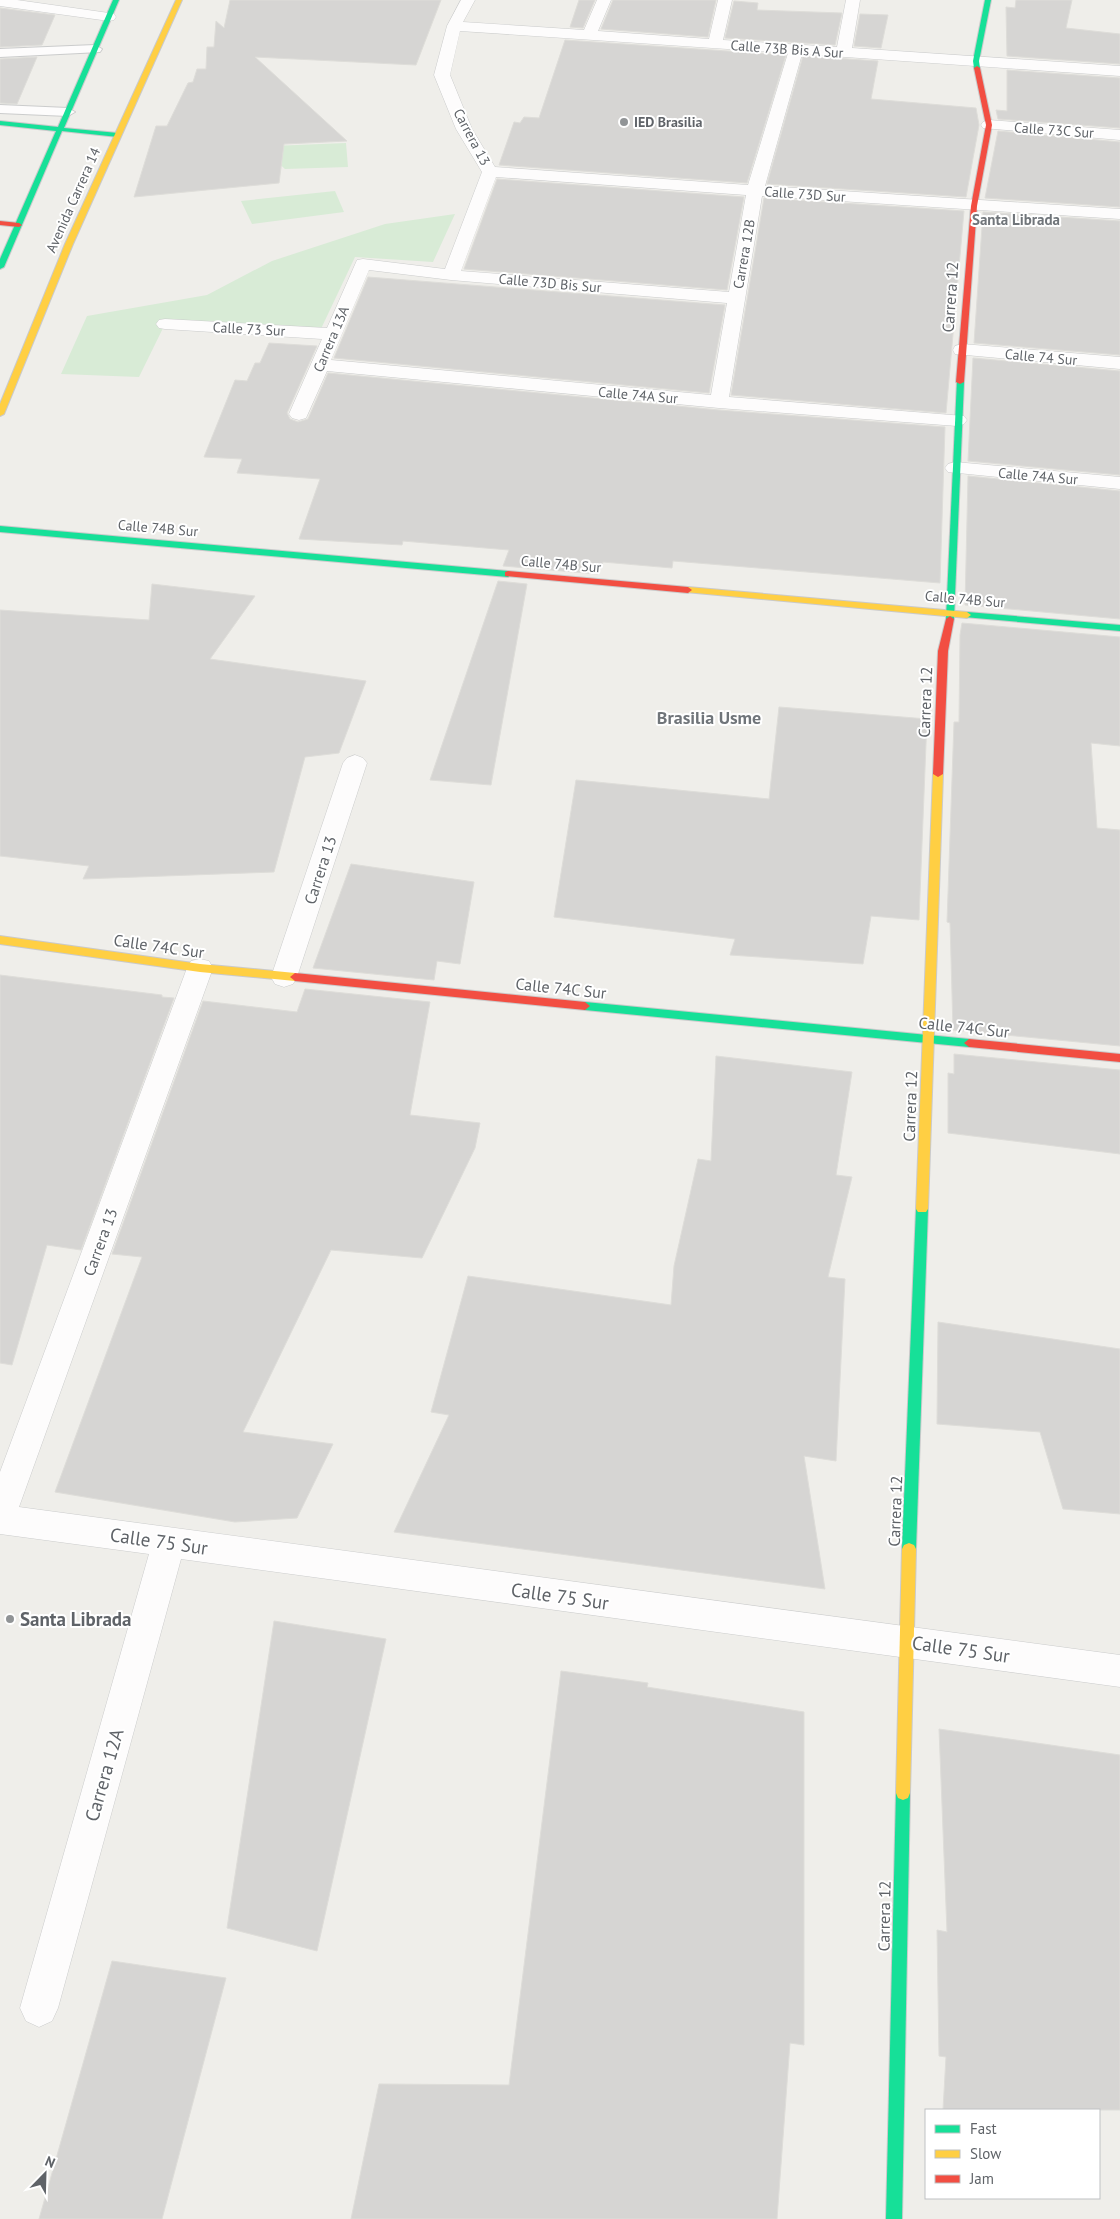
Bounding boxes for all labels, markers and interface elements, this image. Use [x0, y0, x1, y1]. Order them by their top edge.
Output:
street label: Calle 73B Bis A Sur [730, 36, 844, 62]
street label: Carrera 13 [449, 105, 495, 169]
place label: IED Brasilia [634, 113, 702, 131]
marker: IED Brasilia [618, 116, 630, 128]
street label: Calle 73C Sur [1014, 118, 1095, 142]
street label: Avenida Carrera 14 [42, 144, 104, 255]
street label: Calle 73D Sur [764, 182, 847, 206]
district label: Santa Librada [972, 210, 1060, 229]
street label: Carrera 12B [729, 218, 759, 290]
street label: Carrera 12 [938, 261, 962, 333]
street label: Calle 73D Bis Sur [498, 270, 602, 296]
street label: Carrera 13A [309, 302, 353, 375]
street label: Calle 73 Sur [212, 318, 286, 340]
street label: Calle 74 Sur [1004, 345, 1078, 369]
street label: Calle 74A Sur [597, 383, 679, 407]
street label: Calle 74A Sur [997, 464, 1079, 488]
street label: Calle 74B Sur [117, 516, 199, 541]
street label: Calle 74B Sur [520, 552, 602, 577]
street label: Calle 74B Sur [924, 587, 1006, 612]
street label: Carrera 12 [914, 666, 936, 738]
district label: Brasilia Usme [657, 706, 761, 729]
street label: Carrera 13 [300, 833, 340, 907]
street label: Calle 74C Sur [112, 930, 206, 962]
street label: Calle 74C Sur [515, 973, 608, 1003]
street label: Calle 74C Sur [918, 1012, 1011, 1042]
street label: Carrera 12 [899, 1070, 921, 1142]
street label: Carrera 13 [78, 1205, 122, 1279]
street label: Carrera 12 [884, 1475, 906, 1547]
street label: Calle 75 Sur [109, 1522, 210, 1560]
street label: Calle 75 Sur [510, 1577, 611, 1615]
place label: Santa Librada [20, 1607, 132, 1631]
marker: Santa Librada [4, 1613, 16, 1625]
street label: Calle 75 Sur [911, 1630, 1012, 1668]
street label: Carrera 12A [79, 1726, 129, 1824]
street label: Carrera 12 [873, 1880, 895, 1952]
legend [925, 2109, 1100, 2199]
text: Fast [970, 2119, 997, 2138]
text: Slow [970, 2144, 1001, 2163]
north arrow [20, 2149, 70, 2199]
text: N [42, 2152, 58, 2172]
text: Jam [969, 2169, 994, 2188]

